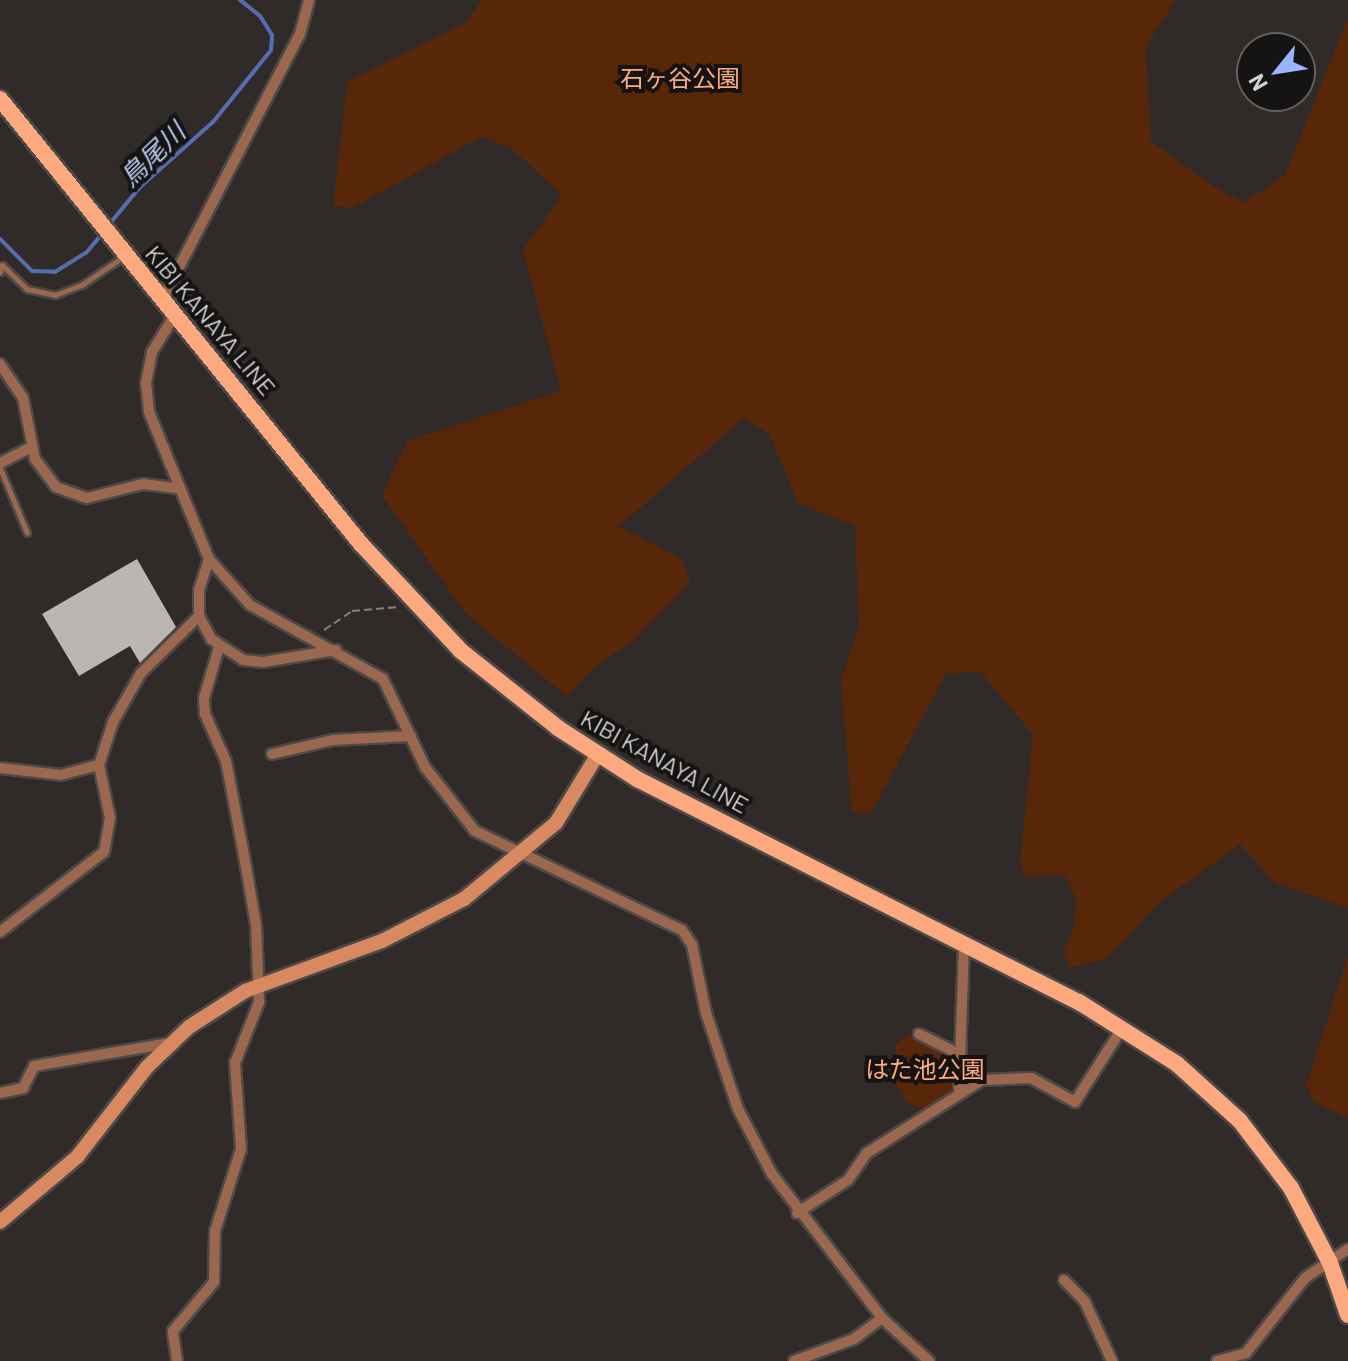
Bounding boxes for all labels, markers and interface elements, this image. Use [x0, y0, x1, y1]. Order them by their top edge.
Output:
north arrow [1236, 32, 1316, 112]
park label: 石ヶ谷公園 [620, 64, 740, 92]
text: N [1242, 70, 1272, 96]
water label: 鳥尾川 [113, 116, 191, 192]
street label: KIBI KANAYA LINE [140, 239, 282, 401]
street label: KIBI KANAYA LINE [576, 703, 754, 819]
park label: はた池公園 [865, 1055, 985, 1083]

